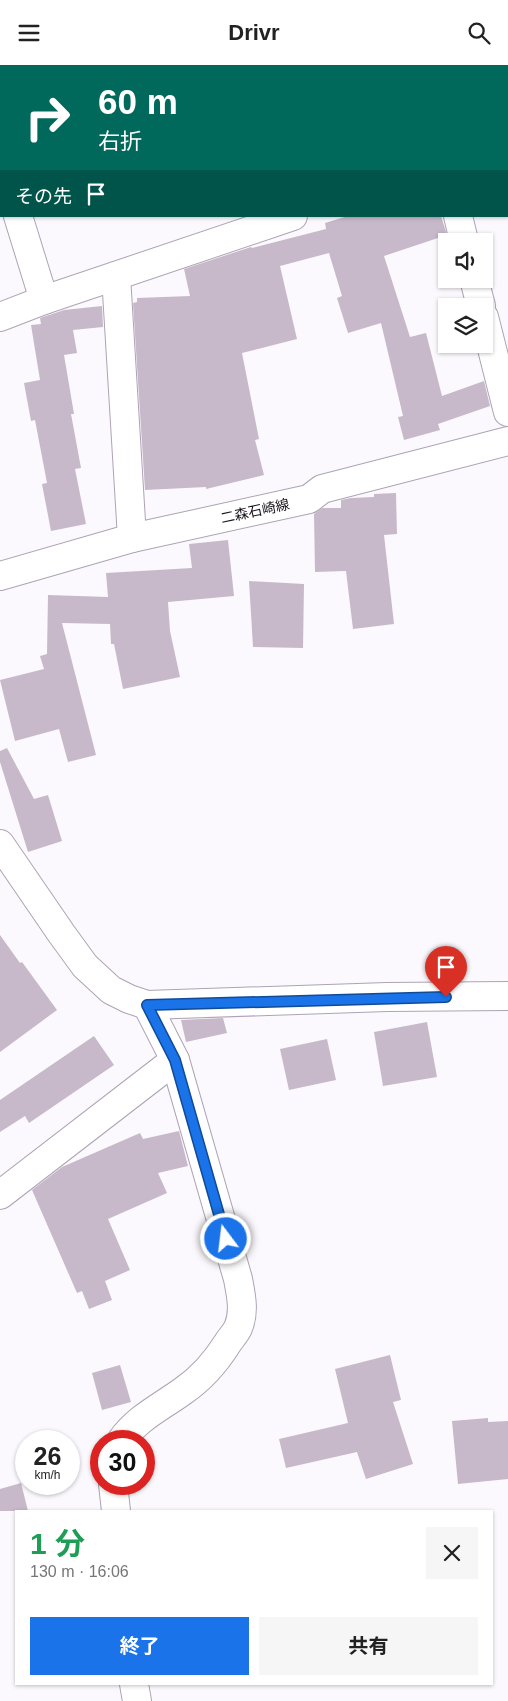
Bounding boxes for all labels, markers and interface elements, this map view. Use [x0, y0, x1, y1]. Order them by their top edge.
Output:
icon: menu [15, 19, 43, 47]
icon: search [465, 19, 493, 47]
text: Drivr [228, 20, 280, 45]
text: 60 m [98, 82, 178, 121]
icon: right [15, 85, 80, 150]
text: 右折 [98, 129, 142, 154]
icon: arrive [82, 180, 110, 208]
text: その先 [15, 186, 72, 207]
map controls [438, 233, 493, 353]
button: sound [438, 233, 493, 288]
button: layers [438, 298, 493, 353]
street label: 二森石崎線 [219, 496, 291, 526]
pin [425, 946, 467, 997]
icon: arrive [432, 953, 460, 981]
position arrow [199, 1212, 251, 1264]
speed limit sign: 30 [90, 1430, 155, 1495]
text: 26 [34, 1442, 61, 1470]
text: km/h [34, 1468, 61, 1482]
text: 1 分 [30, 1527, 85, 1560]
button: close [426, 1527, 478, 1579]
text: 130 m · 16:06 [30, 1563, 129, 1580]
button: 終了 [30, 1617, 249, 1675]
button: 共有 [259, 1617, 478, 1675]

